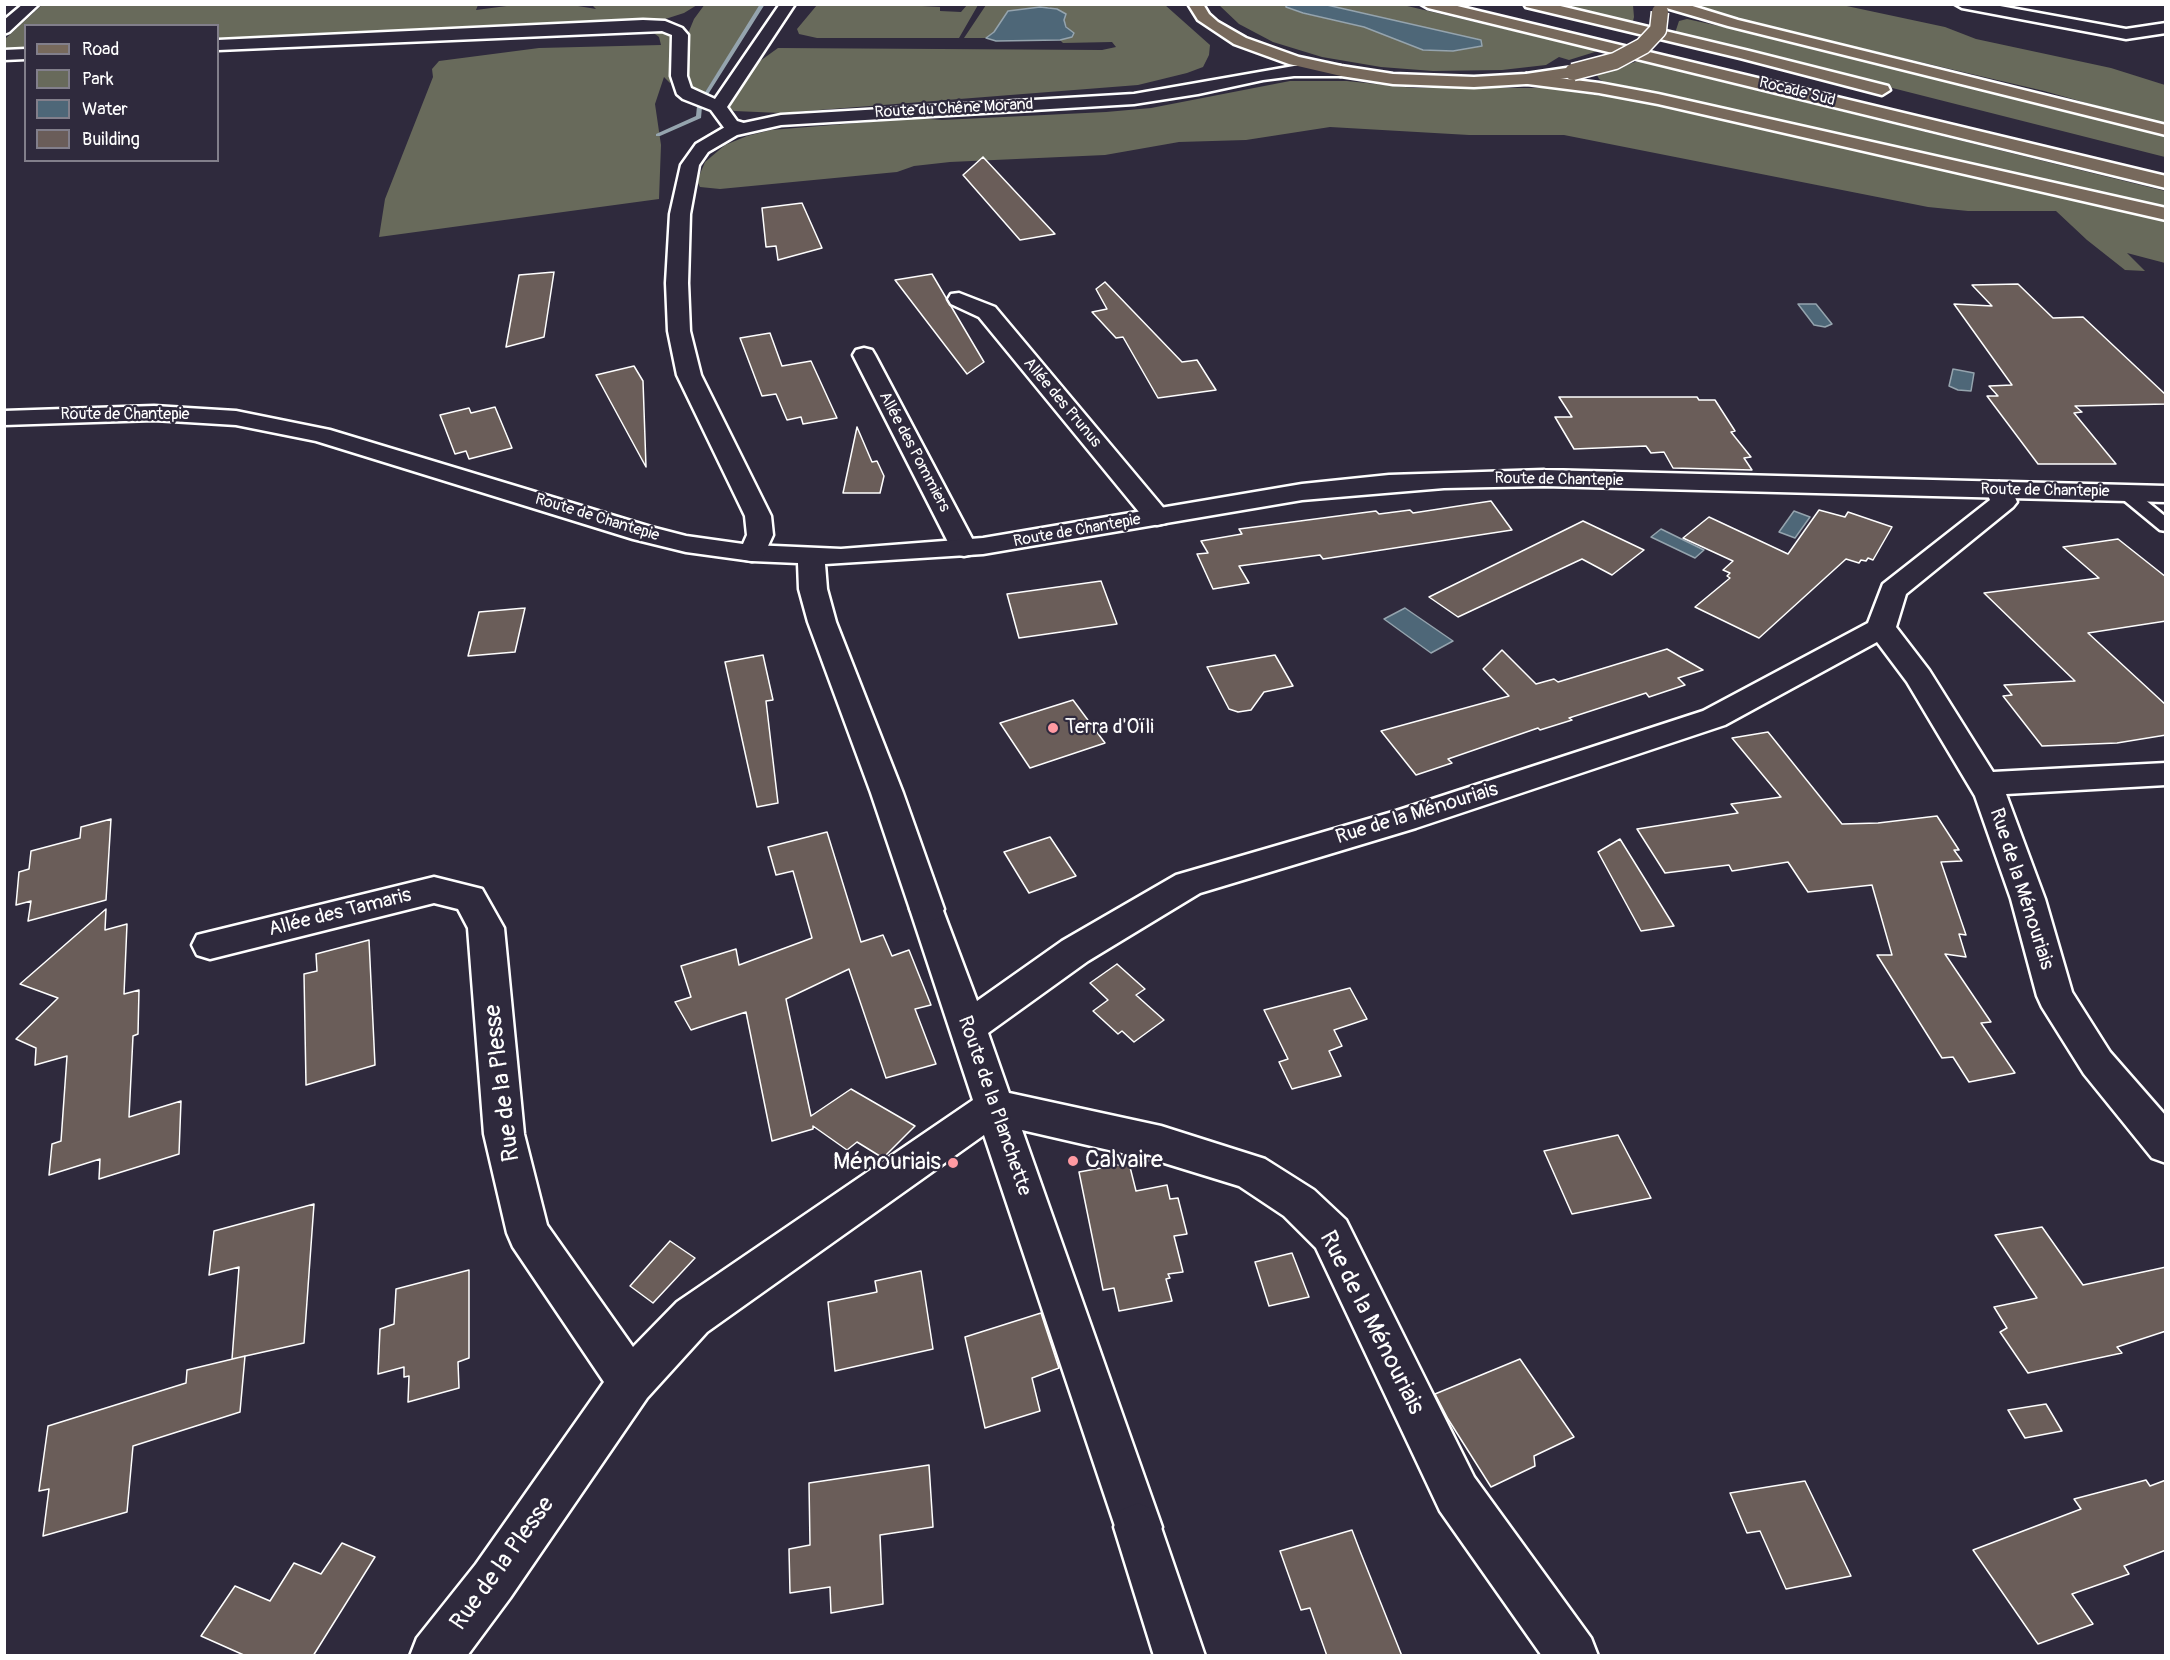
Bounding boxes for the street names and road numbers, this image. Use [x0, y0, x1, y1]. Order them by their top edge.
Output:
street label: Rocade Sud [1757, 73, 1837, 111]
street label: Route du Chêne Morand [874, 95, 1034, 123]
street label: Allée des Prunus [1019, 354, 1105, 452]
street label: Allée des Pommiers [874, 389, 954, 515]
street label: Route de Chantepie [61, 405, 189, 425]
street label: Route de Chantepie [1494, 469, 1624, 491]
street label: Route de Chantepie [1980, 480, 2110, 502]
street label: Route de Chantepie [533, 490, 661, 546]
street label: Route de Chantepie [1012, 510, 1142, 552]
street label: Rue de la Ménouriais [1333, 778, 1501, 850]
street label: Rue de la Ménouriais [1984, 805, 2058, 973]
street label: Allée des Tamaris [266, 884, 414, 942]
street label: Rue de la Plesse [479, 1003, 527, 1163]
street label: Route de la Planchette [952, 1013, 1036, 1199]
street label: Rue de la Ménouriais [1312, 1226, 1430, 1420]
street label: Rue de la Plesse [445, 1492, 561, 1636]

